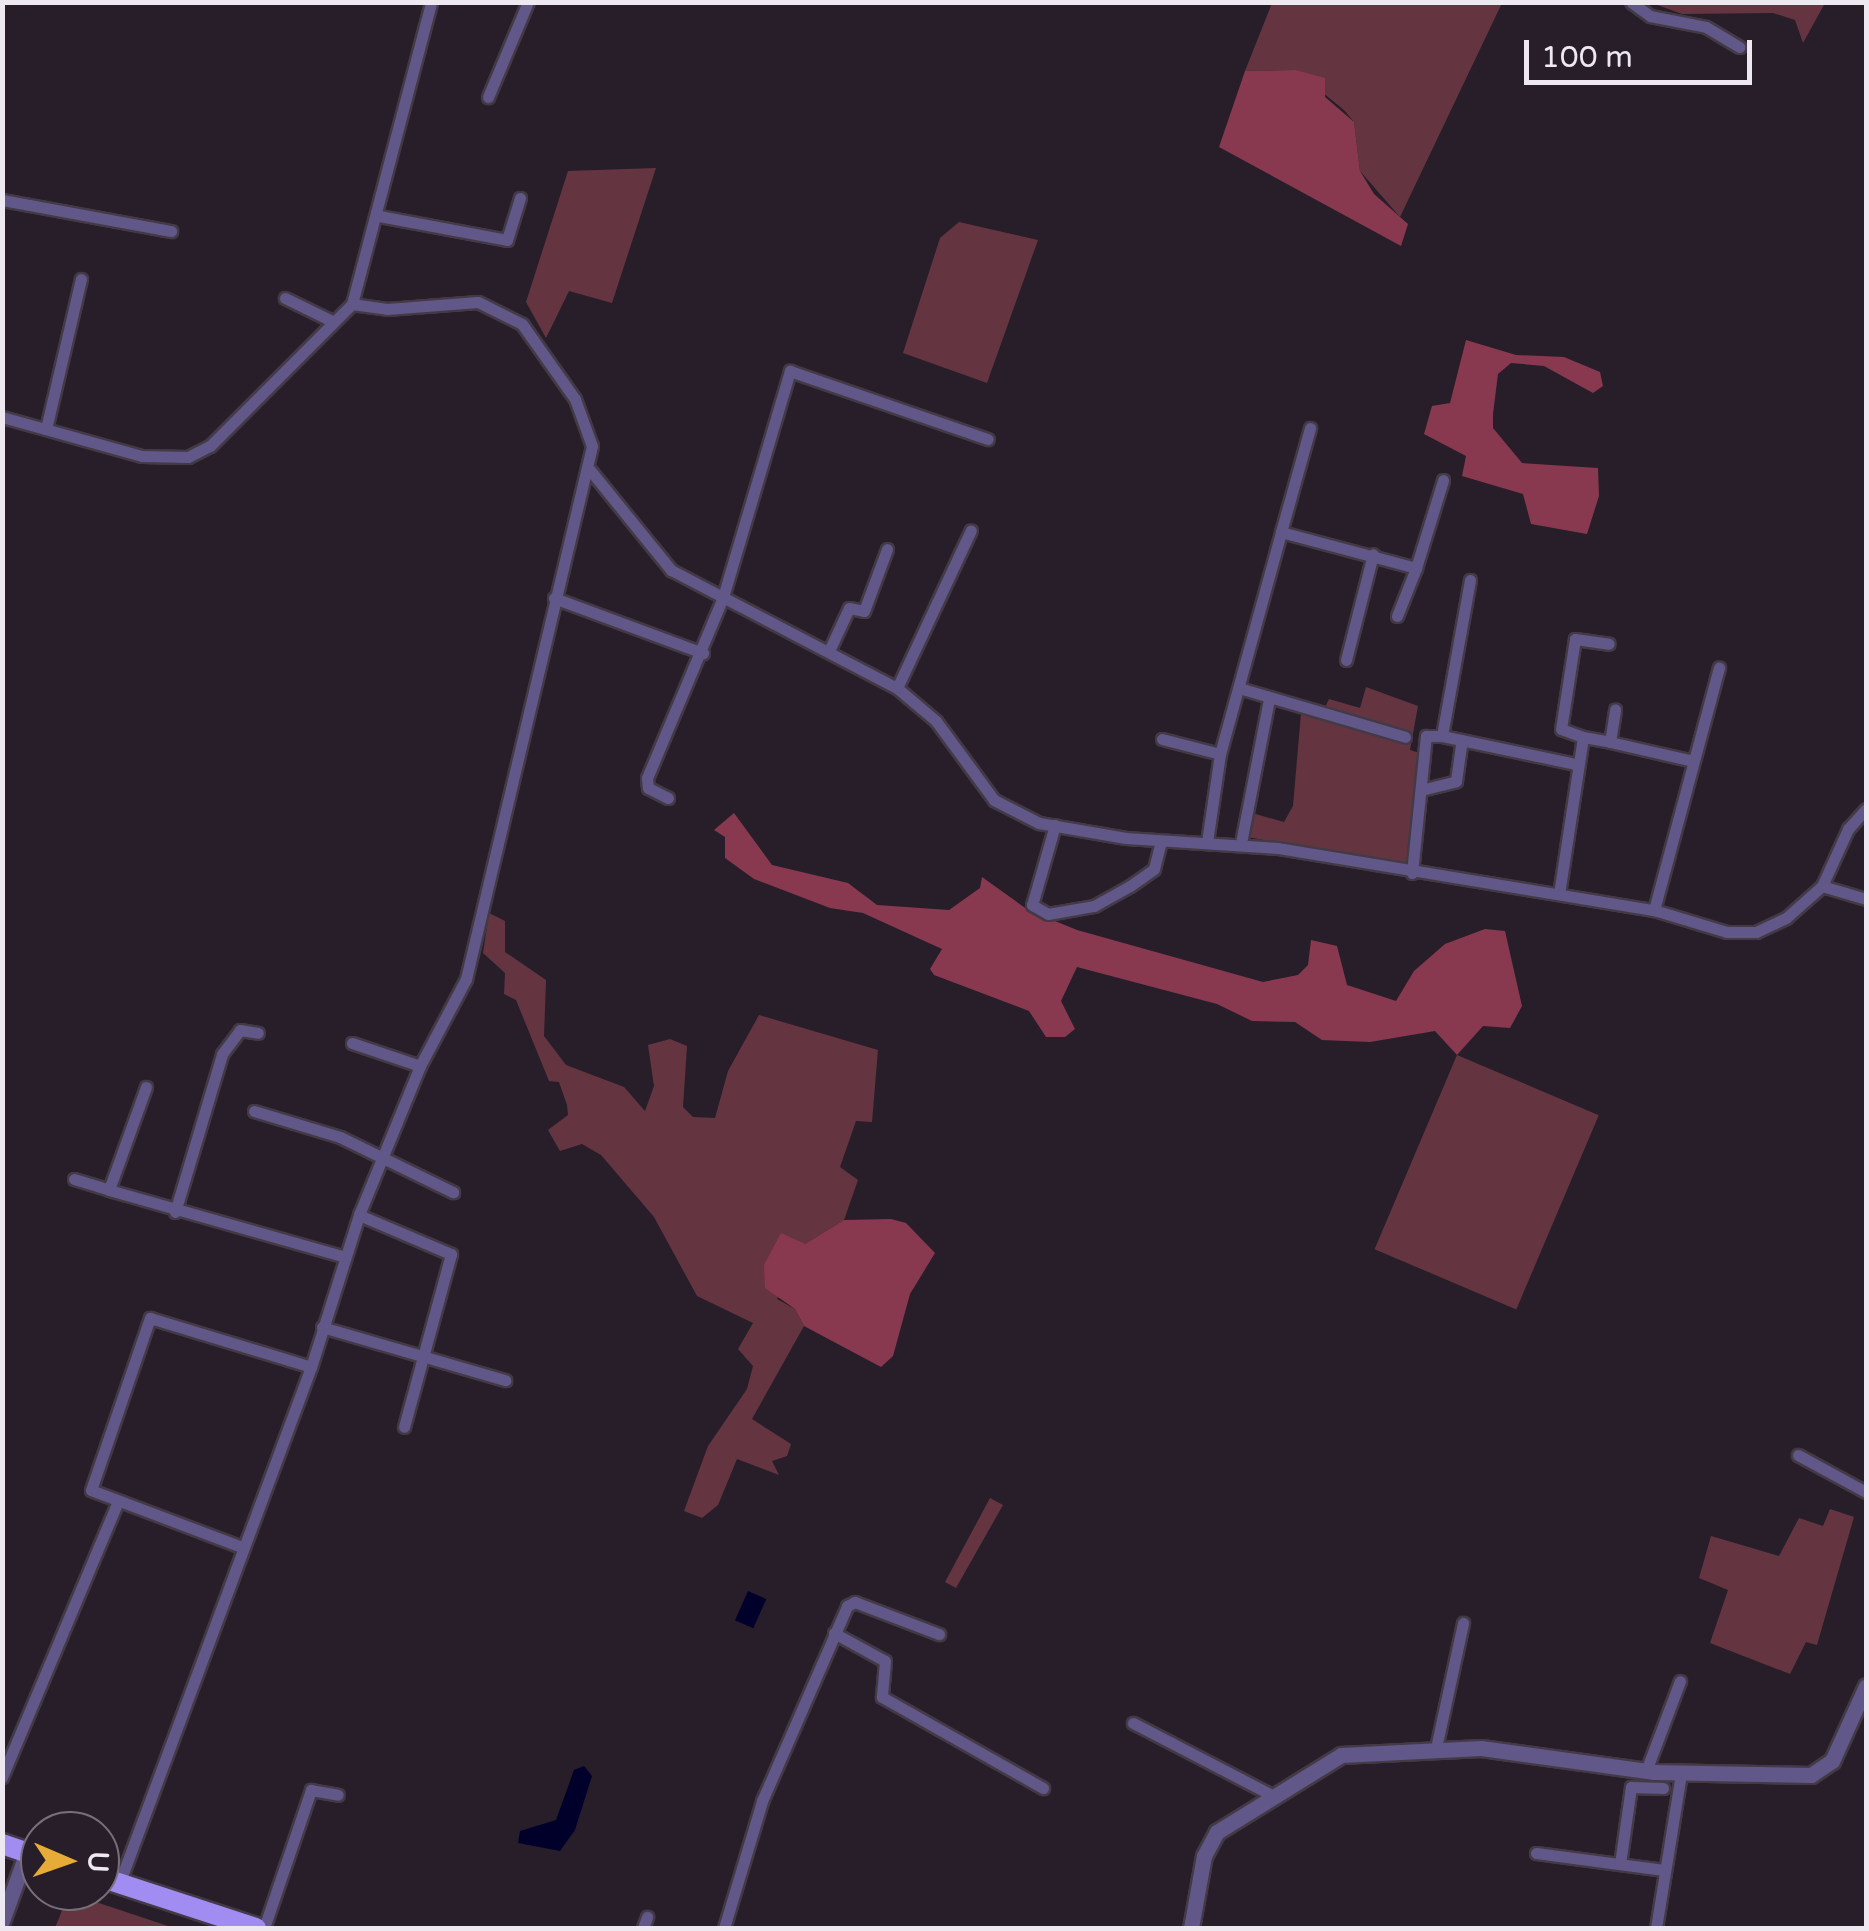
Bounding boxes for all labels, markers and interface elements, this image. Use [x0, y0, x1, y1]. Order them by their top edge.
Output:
scale bar [1529, 20, 1756, 82]
text: 100 m [1541, 39, 1633, 76]
north arrow [20, 1811, 120, 1911]
text: U [81, 1851, 115, 1873]

